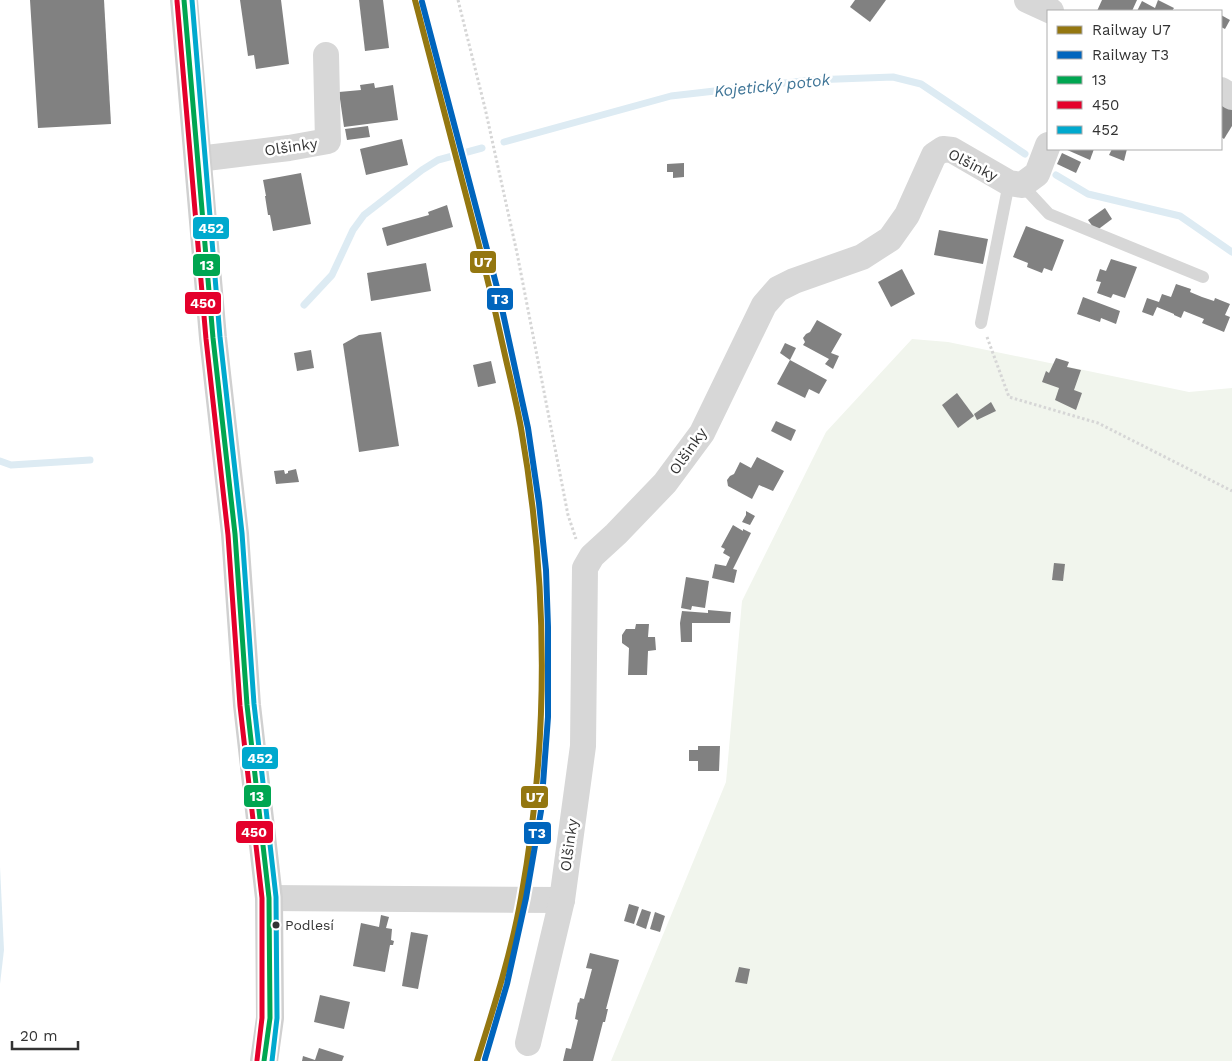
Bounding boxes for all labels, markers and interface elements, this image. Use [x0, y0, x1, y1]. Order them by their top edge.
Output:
legend [1047, 10, 1222, 150]
text: Railway U7 [1092, 21, 1171, 39]
text: Railway T3 [1092, 46, 1169, 64]
water label: Kojetický potok [713, 70, 832, 101]
text: 13 [1092, 71, 1107, 89]
text: 450 [1092, 96, 1119, 114]
text: 452 [1092, 121, 1119, 139]
street label: Olšinky [263, 134, 319, 160]
street label: Olšinky [945, 145, 1001, 185]
line badge: 452 [192, 216, 230, 240]
text: 452 [198, 220, 224, 236]
line badge: U7 [469, 250, 497, 274]
line badge: 13 [192, 253, 221, 277]
text: U7 [474, 254, 493, 270]
text: 13 [200, 257, 214, 273]
line badge: T3 [486, 287, 514, 311]
line badge: 450 [184, 291, 222, 315]
text: T3 [491, 291, 509, 307]
text: 450 [190, 295, 216, 311]
street label: Olšinky [665, 424, 711, 478]
line badge: 452 [241, 746, 279, 770]
text: 452 [247, 750, 273, 766]
line badge: 13 [243, 784, 272, 808]
line badge: U7 [520, 785, 549, 809]
text: 13 [250, 788, 264, 804]
text: U7 [526, 789, 545, 805]
street label: Olšinky [556, 817, 582, 873]
line badge: 450 [235, 820, 274, 844]
line badge: T3 [523, 821, 552, 845]
text: 450 [241, 824, 267, 840]
text: T3 [528, 825, 546, 841]
place label: Podlesí [285, 917, 334, 933]
marker: Podlesí [271, 920, 281, 930]
scale bar [12, 1018, 79, 1050]
text: 20 m [20, 1027, 58, 1045]

